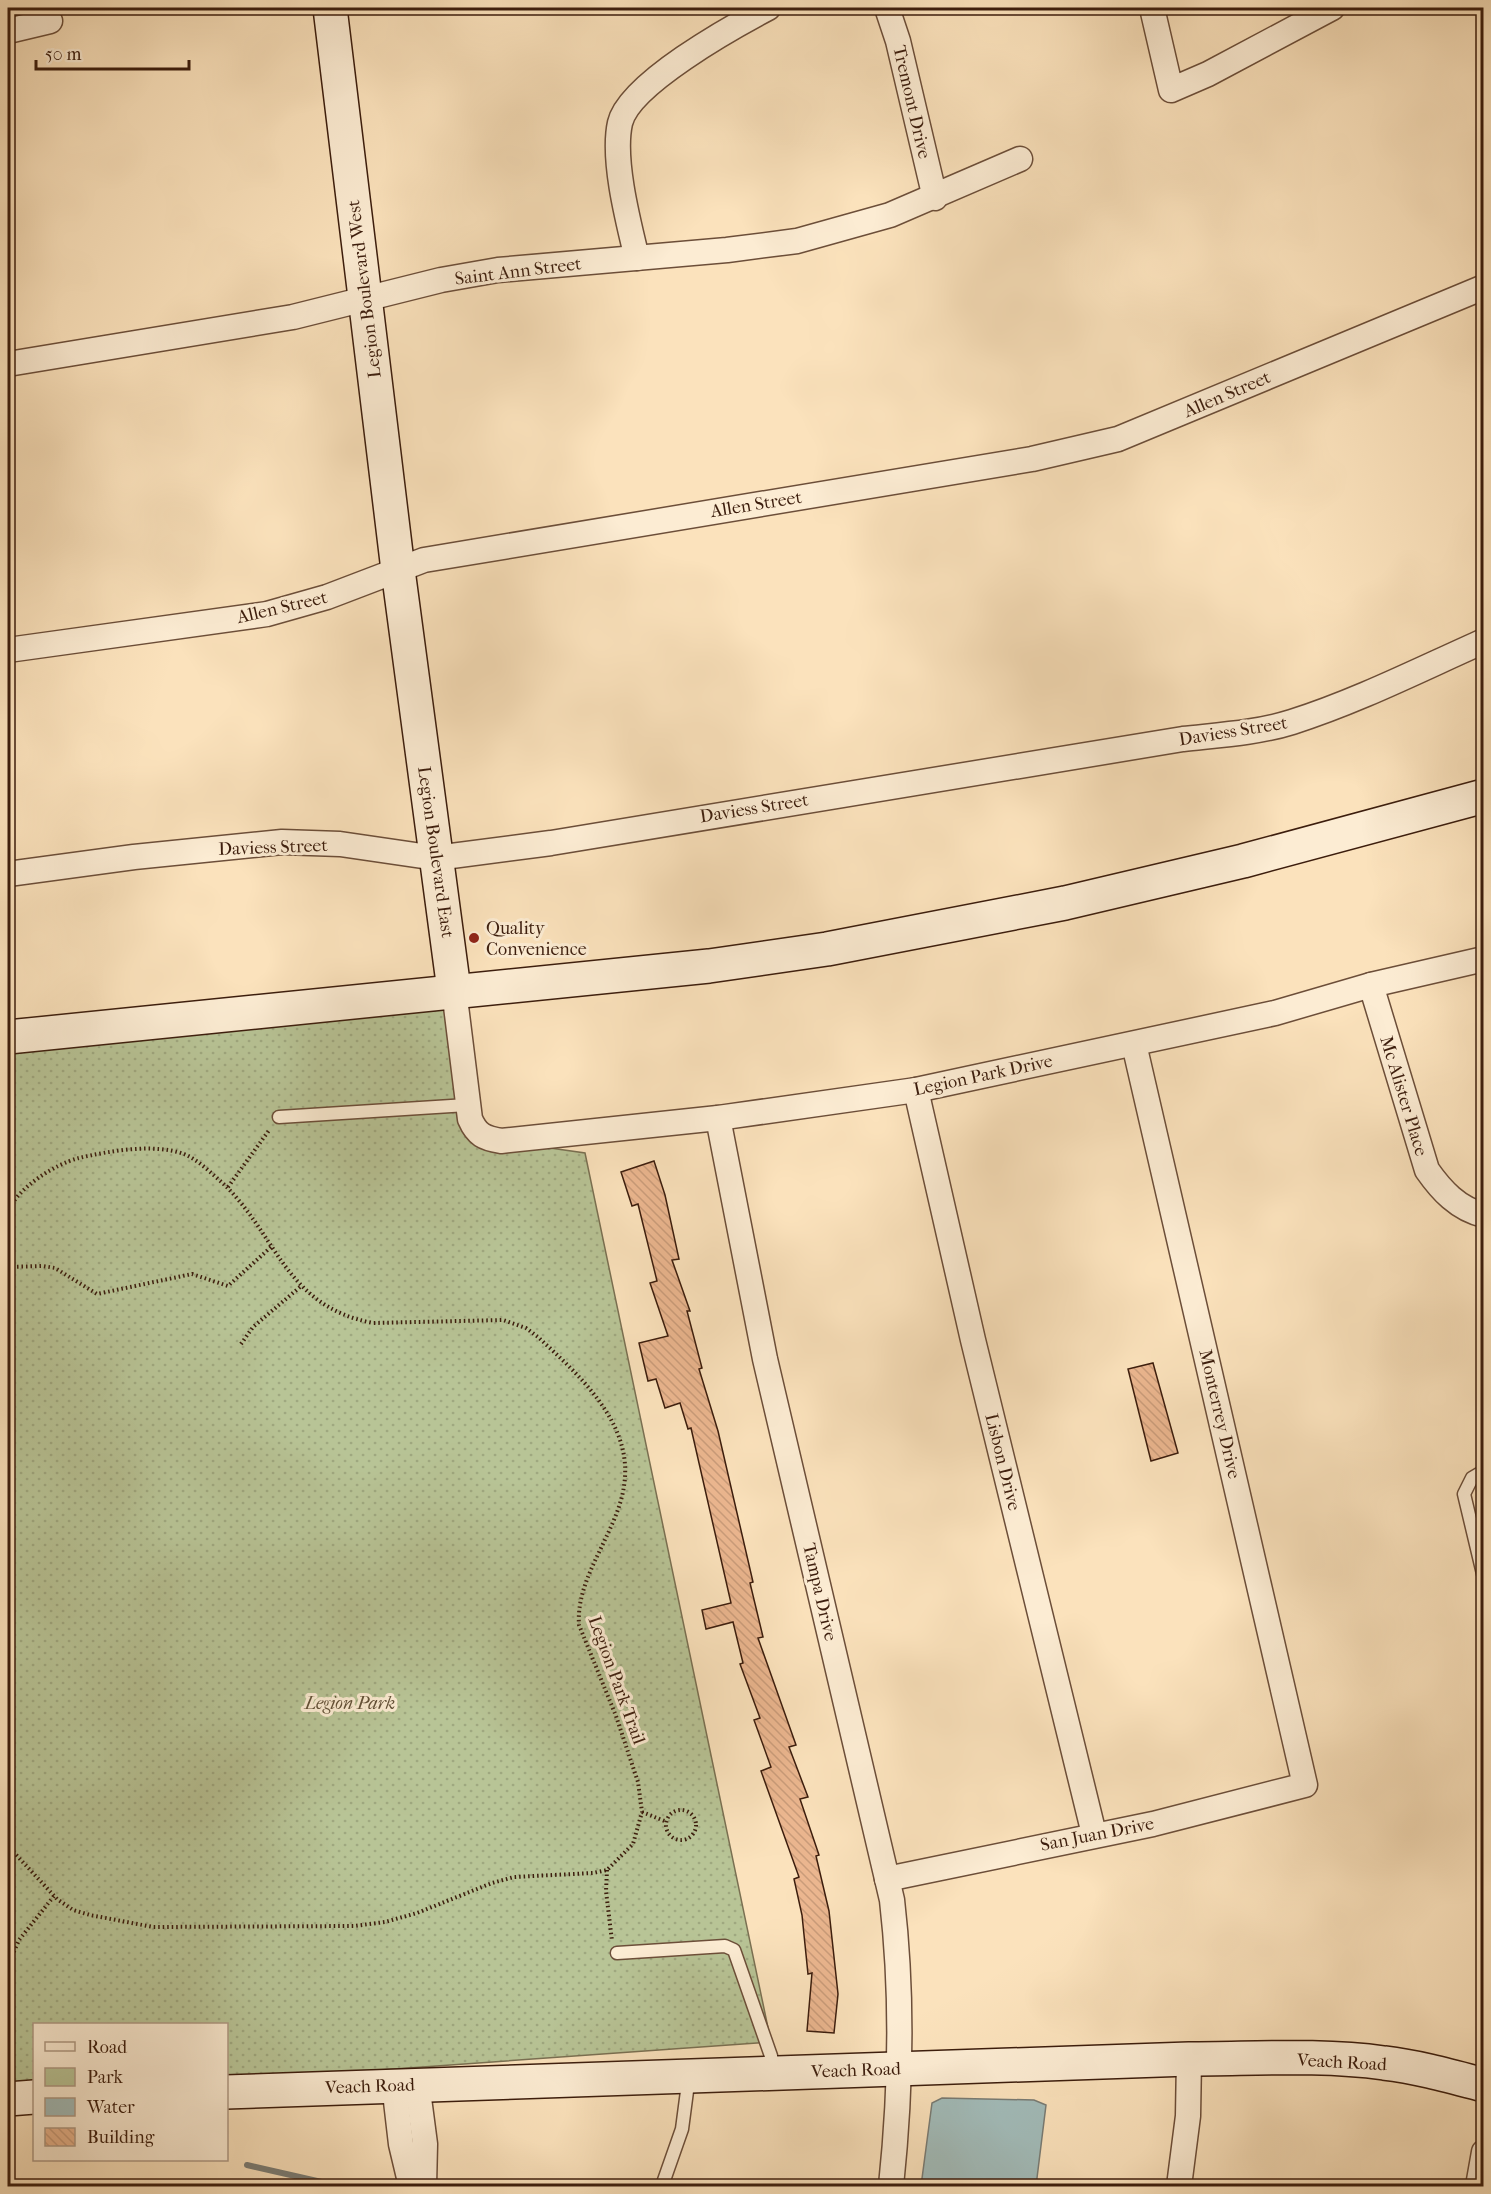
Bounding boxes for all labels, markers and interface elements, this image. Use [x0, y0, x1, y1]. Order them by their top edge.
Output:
scale bar [36, 33, 189, 71]
street label: Tremont Drive [888, 43, 935, 161]
text: 50 m [45, 44, 82, 65]
street label: Legion Boulevard West [343, 198, 386, 379]
street label: Saint Ann Street [454, 253, 583, 290]
street label: Allen Street [1180, 367, 1274, 423]
street label: Allen Street [708, 487, 804, 522]
street label: Allen Street [234, 587, 330, 628]
street label: Daviess Street [1177, 712, 1289, 750]
street label: Legion Boulevard East [413, 765, 458, 940]
street label: Daviess Street [698, 789, 810, 827]
street label: Daviess Street [218, 835, 329, 860]
place label: Quality Convenience [486, 918, 587, 960]
marker: Quality Convenience [467, 931, 481, 945]
street label: Mc Alister Place [1375, 1034, 1432, 1159]
street label: Legion Park Drive [912, 1050, 1055, 1100]
street label: Monterrey Drive [1194, 1347, 1245, 1481]
street label: Lisbon Drive [980, 1411, 1025, 1513]
street label: Tampa Drive [798, 1541, 841, 1643]
street label: Legion Park Trail [584, 1613, 649, 1747]
park label: Legion Park [303, 1693, 395, 1714]
street label: San Juan Drive [1039, 1813, 1156, 1856]
legend [33, 2023, 228, 2161]
text: Road [87, 2037, 127, 2058]
street label: Veach Road [1296, 2050, 1388, 2075]
street label: Veach Road [810, 2058, 901, 2083]
text: Park [87, 2067, 124, 2088]
street label: Veach Road [324, 2074, 415, 2099]
text: Water [86, 2097, 135, 2118]
text: Building [87, 2127, 155, 2148]

